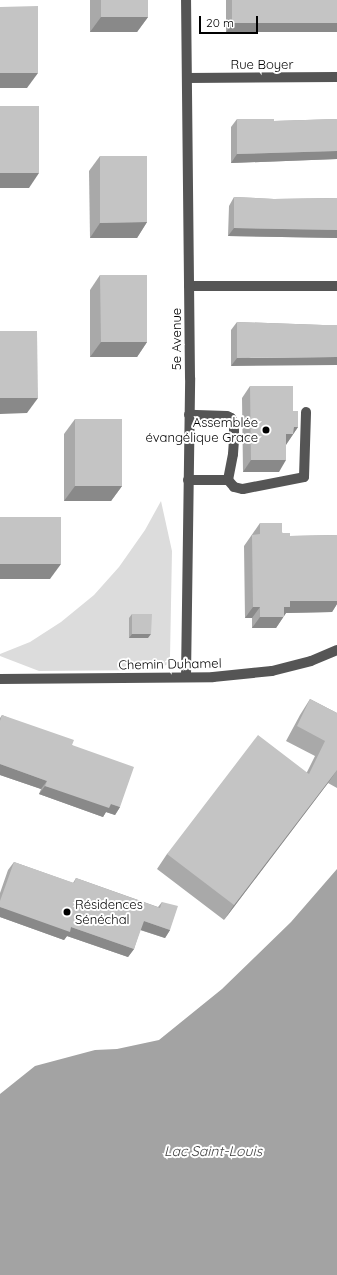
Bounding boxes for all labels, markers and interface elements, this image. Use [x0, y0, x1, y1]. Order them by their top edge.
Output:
scale bar [201, 8, 260, 34]
text: 20 m [206, 15, 234, 30]
street label: Rue Boyer [231, 56, 293, 72]
street label: 5e Avenue [168, 308, 184, 370]
place label: Assemblée évangélique Grace [145, 415, 258, 446]
marker: Assemblée évangélique Grace [261, 425, 271, 435]
street label: Chemin Duhamel [118, 655, 222, 673]
place label: Résidences Sénéchal [75, 897, 143, 928]
marker: Résidences Sénéchal [62, 907, 72, 917]
water label: Lac Saint-Louis [164, 1143, 262, 1159]

